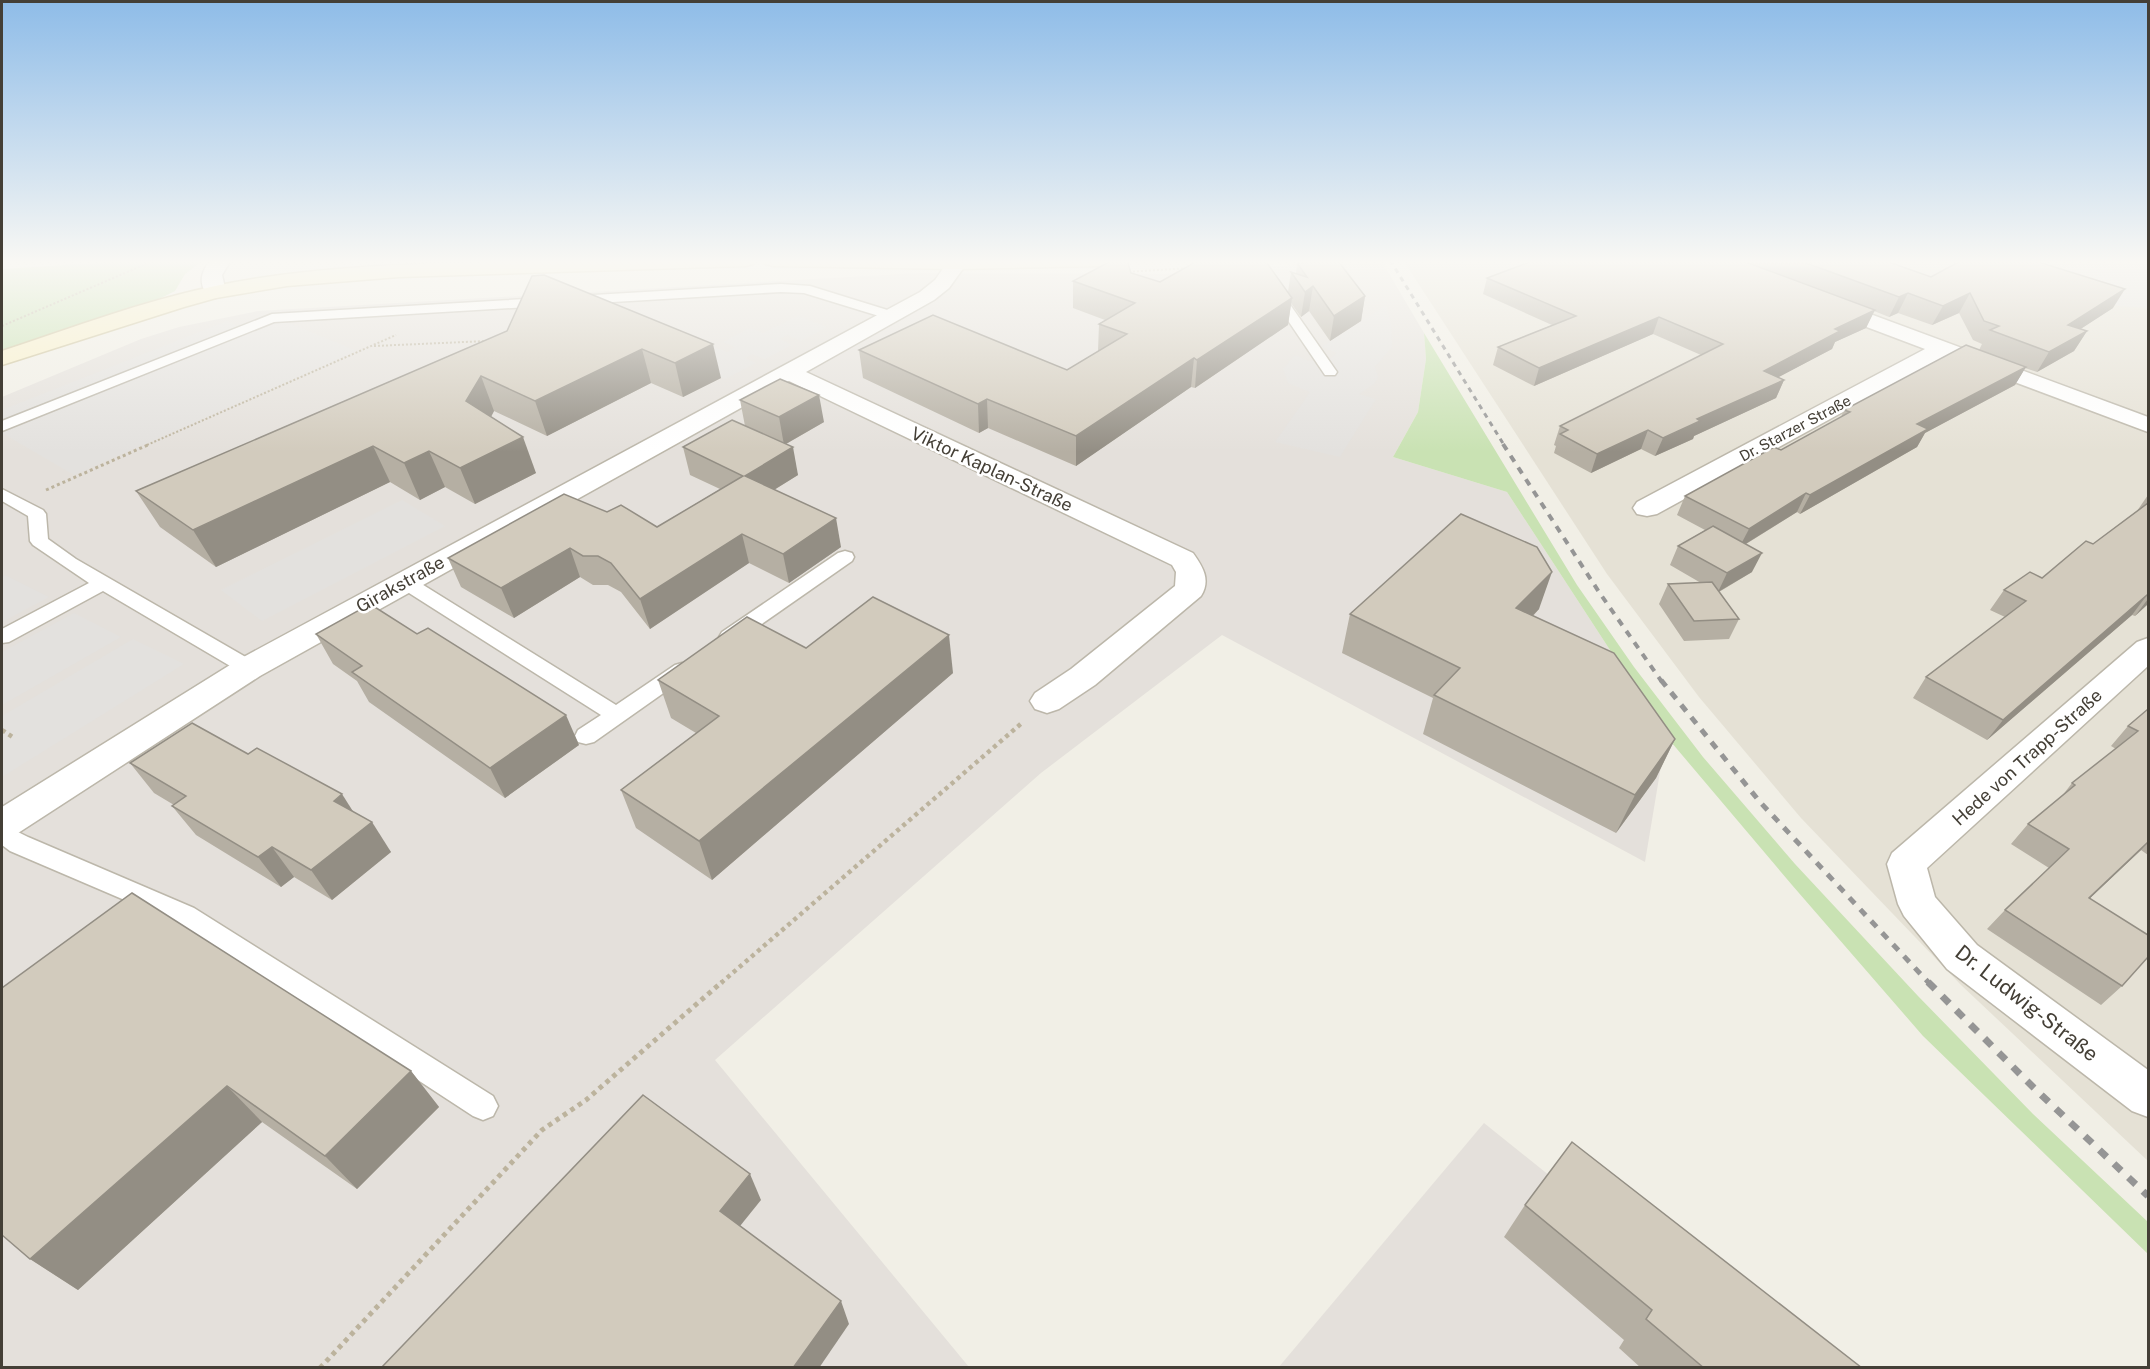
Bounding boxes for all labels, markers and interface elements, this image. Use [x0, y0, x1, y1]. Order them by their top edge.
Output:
street label: Dr. Starzer Straße [1736, 391, 1854, 465]
street label: Viktor Kaplan-Straße [908, 422, 1076, 516]
street label: Girakstraße [352, 551, 448, 617]
street label: Hede von Trapp-Straße [1948, 684, 2106, 830]
street label: Dr. Ludwig-Straße [1951, 939, 2103, 1067]

